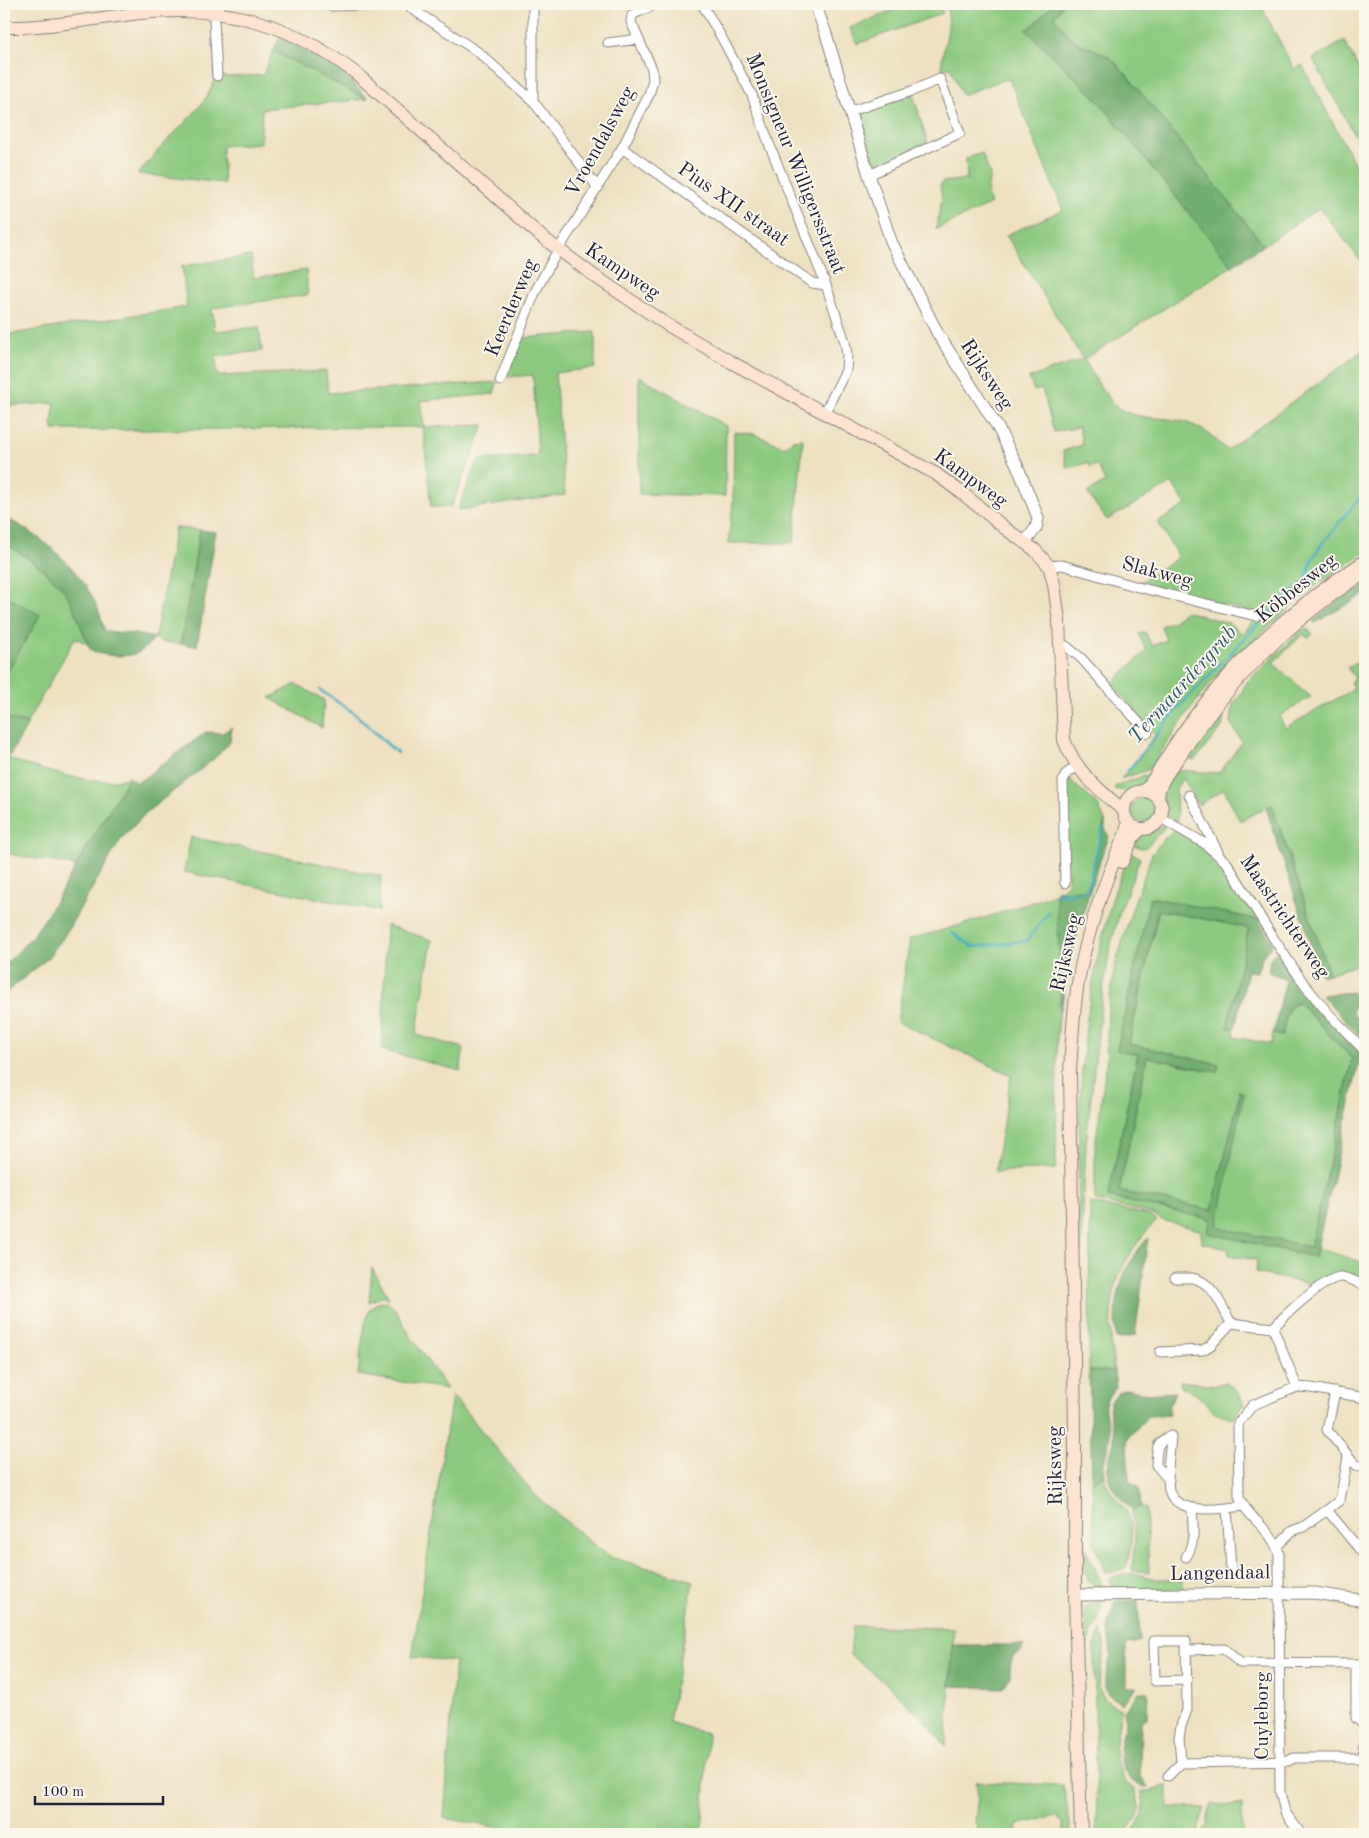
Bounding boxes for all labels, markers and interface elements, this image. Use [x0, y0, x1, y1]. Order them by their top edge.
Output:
street label: Monsigneur Willigersstraat [741, 51, 849, 277]
street label: Vroendalsweg [563, 83, 640, 200]
street label: Pius XII straat [674, 159, 792, 251]
street label: Kampweg [581, 240, 663, 304]
street label: Keerderweg [482, 256, 542, 360]
street label: Rijksweg [956, 336, 1016, 414]
street label: Kampweg [930, 446, 1011, 512]
street label: Köbbesweg [1253, 550, 1342, 628]
street label: Slakweg [1119, 554, 1195, 592]
water label: Termaardergrub [1125, 622, 1241, 748]
street label: Maastrichterweg [1235, 852, 1333, 983]
street label: Rijksweg [1048, 912, 1086, 994]
street label: Rijksweg [1045, 1426, 1067, 1506]
street label: Langendaal [1170, 1563, 1270, 1585]
street label: Cuyleborg [1253, 1672, 1273, 1760]
scale bar [35, 1773, 162, 1805]
text: 100 m [42, 1785, 84, 1800]

